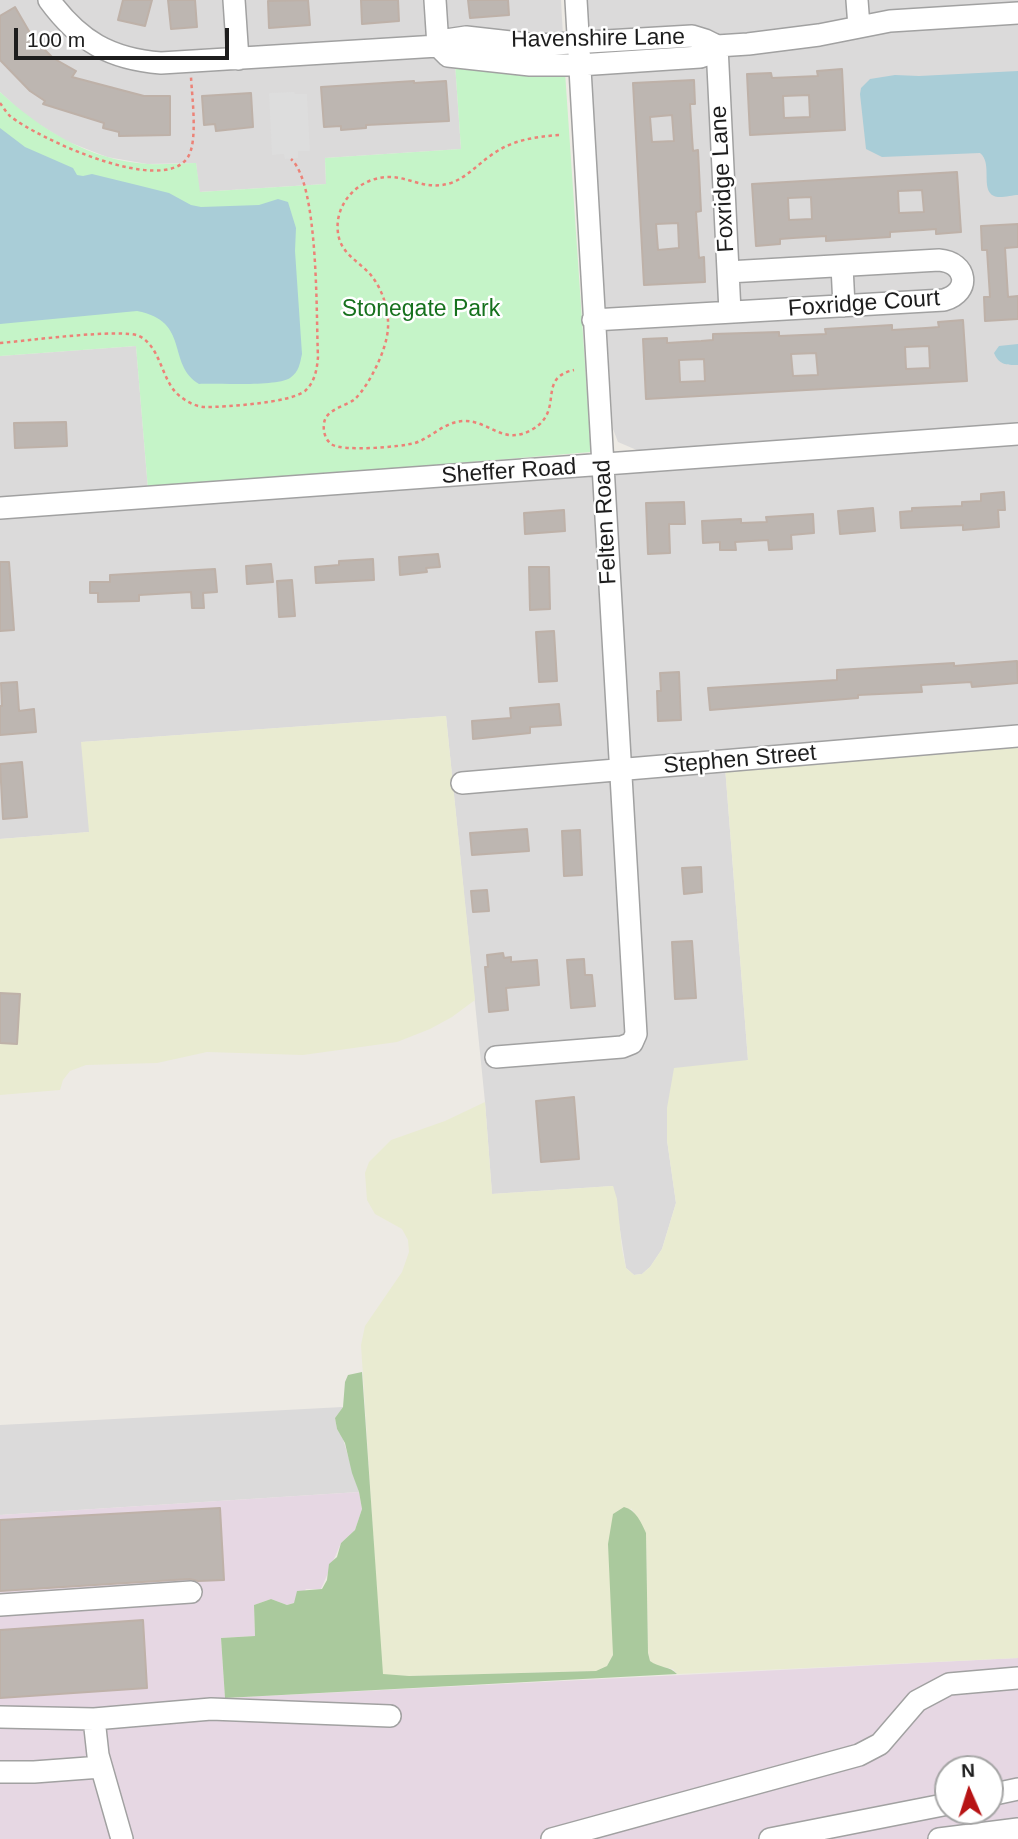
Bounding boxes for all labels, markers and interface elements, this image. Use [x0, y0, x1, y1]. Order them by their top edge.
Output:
scale bar [18, 14, 233, 58]
street label: Havenshire Lane [511, 24, 685, 54]
text: 100 m [27, 28, 85, 51]
street label: Foxridge Lane [705, 105, 741, 253]
street label: Foxridge Court [787, 285, 941, 323]
park label: Stonegate Park [342, 296, 500, 324]
street label: Sheffer Road [441, 454, 577, 490]
street label: Felten Road [589, 459, 623, 585]
street label: Stephen Street [662, 740, 818, 780]
north arrow [934, 1755, 1004, 1825]
text: N [961, 1760, 975, 1781]

